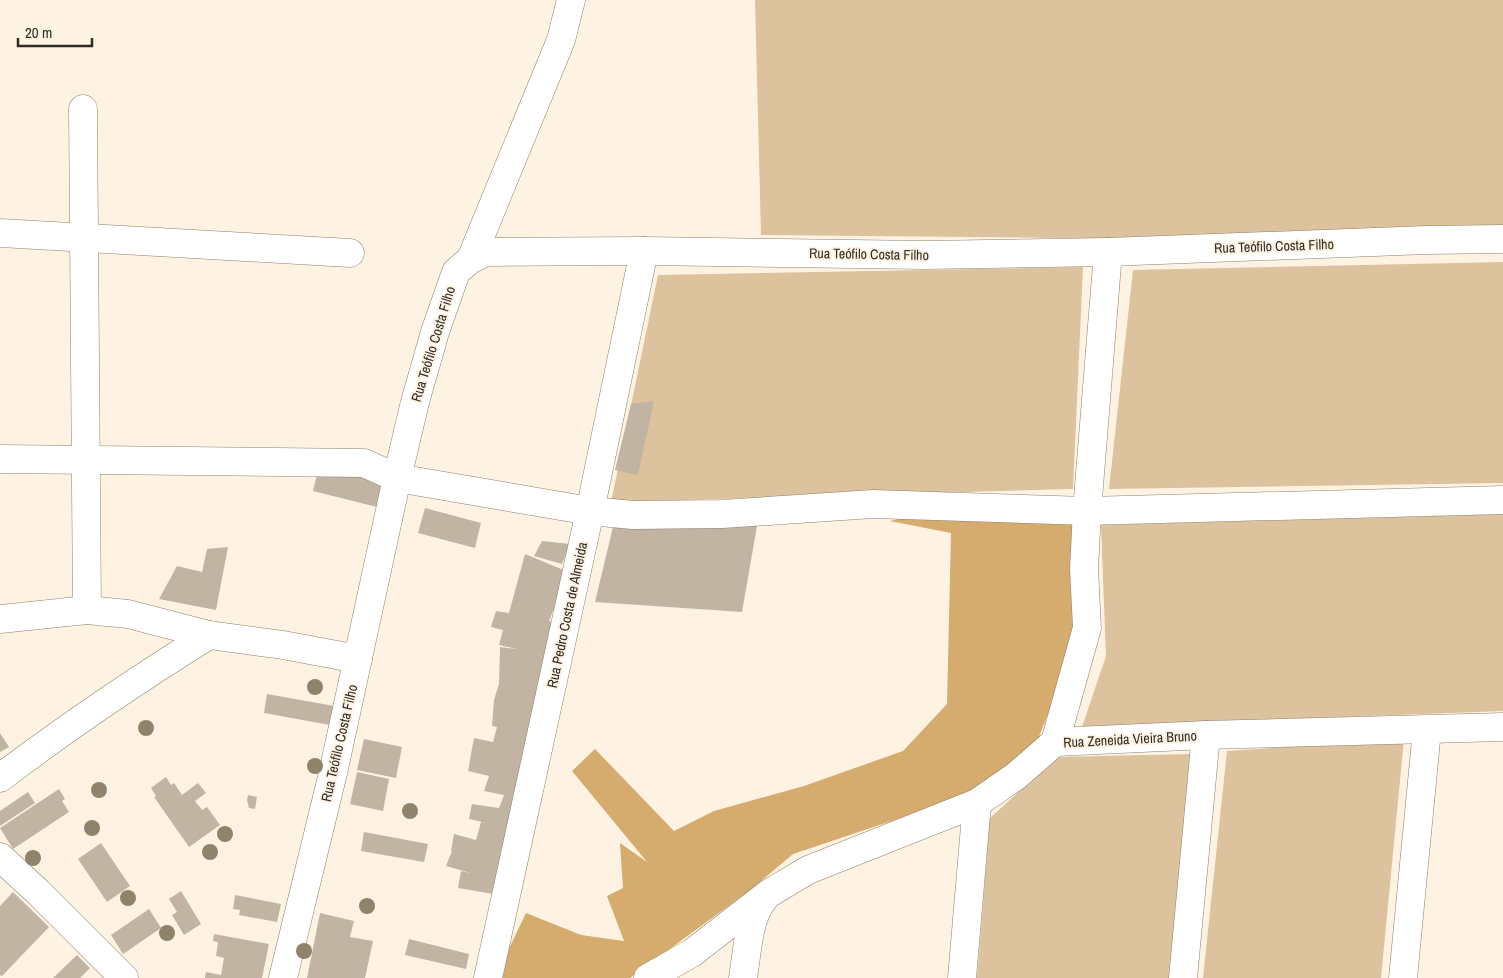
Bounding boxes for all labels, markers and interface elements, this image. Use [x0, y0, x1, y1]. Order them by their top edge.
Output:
scale bar [18, 15, 91, 47]
text: 20 m [25, 22, 52, 43]
street label: Rua Teófilo Costa Filho [1214, 235, 1334, 257]
street label: Rua Teófilo Costa Filho [809, 244, 929, 264]
street label: Rua Teófilo Costa Filho [407, 284, 459, 404]
street label: Rua Pedro Costa de Almeida [543, 540, 591, 690]
street label: Rua Teófilo Costa Filho [317, 683, 361, 803]
street label: Rua Zeneida Vieira Bruno [1063, 727, 1197, 751]

